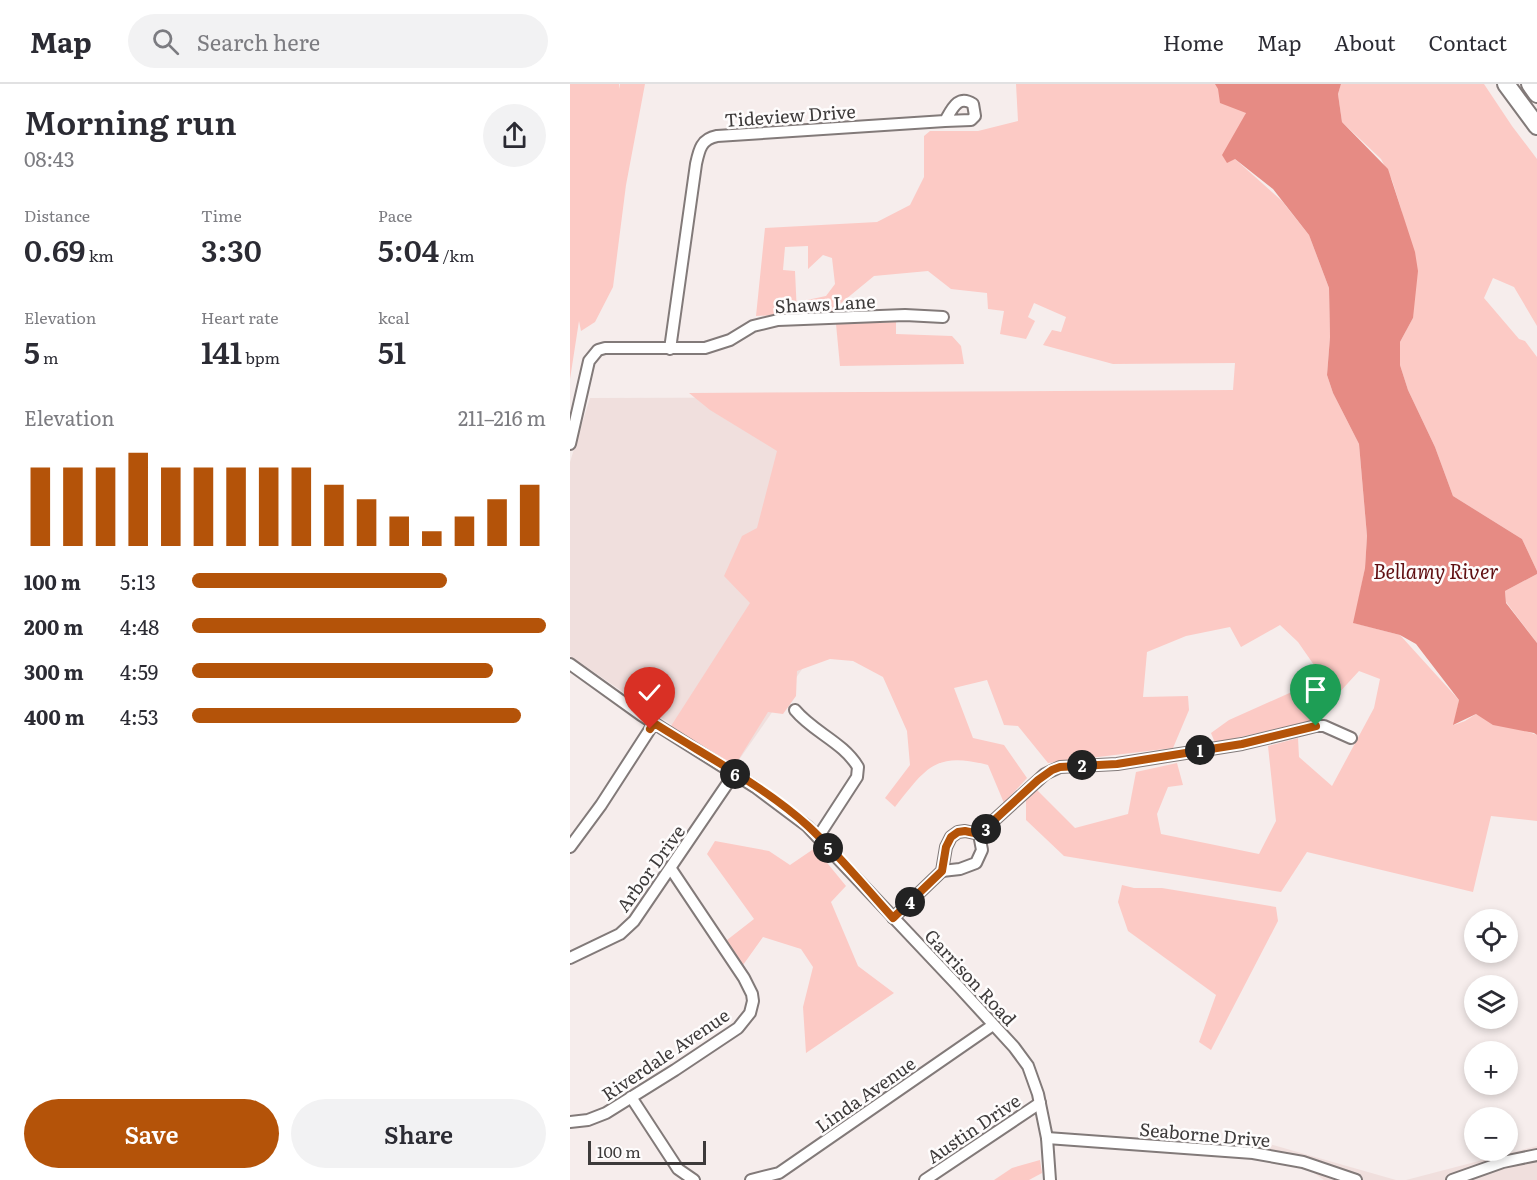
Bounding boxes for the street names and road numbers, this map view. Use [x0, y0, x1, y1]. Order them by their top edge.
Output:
street label: Tideview Drive [724, 97, 856, 133]
street label: Shaws Lane [774, 287, 876, 319]
street label: Arbor Drive [609, 819, 691, 917]
street label: Garrison Road [919, 923, 1023, 1031]
street label: Riverdale Avenue [596, 1001, 734, 1107]
street label: Linda Avenue [809, 1049, 921, 1139]
street label: Austin Drive [921, 1087, 1025, 1169]
street label: Seaborne Drive [1139, 1115, 1271, 1153]

